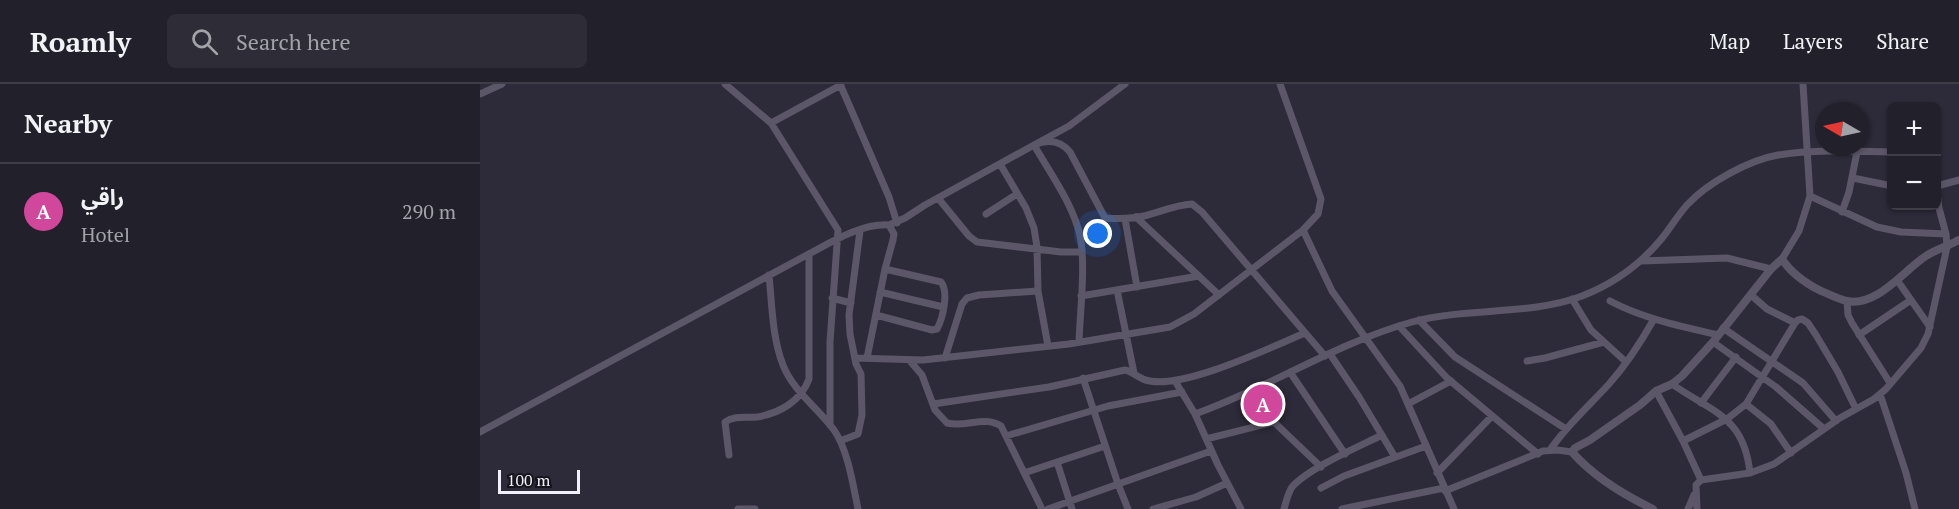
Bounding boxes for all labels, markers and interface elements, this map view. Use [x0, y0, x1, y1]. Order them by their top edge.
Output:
search box [167, 14, 587, 68]
text: Roamly [30, 23, 131, 60]
icon: search [188, 25, 221, 58]
text: Search here [236, 27, 350, 56]
text: Map [1709, 27, 1750, 55]
text: Layers [1783, 27, 1843, 55]
text: Share [1876, 27, 1929, 55]
north arrow [1815, 102, 1869, 156]
map controls [1887, 102, 1941, 210]
button: + [1887, 102, 1941, 156]
text: Nearby [24, 106, 112, 140]
button: − [1887, 156, 1941, 210]
text: راقي [81, 182, 124, 211]
text: A [36, 198, 51, 225]
text: 290 m [402, 198, 456, 225]
your location [1083, 219, 1112, 248]
text: Hotel [81, 221, 130, 248]
pin: A [1244, 382, 1282, 426]
scale bar [498, 467, 580, 494]
text: 100 m [507, 469, 550, 491]

